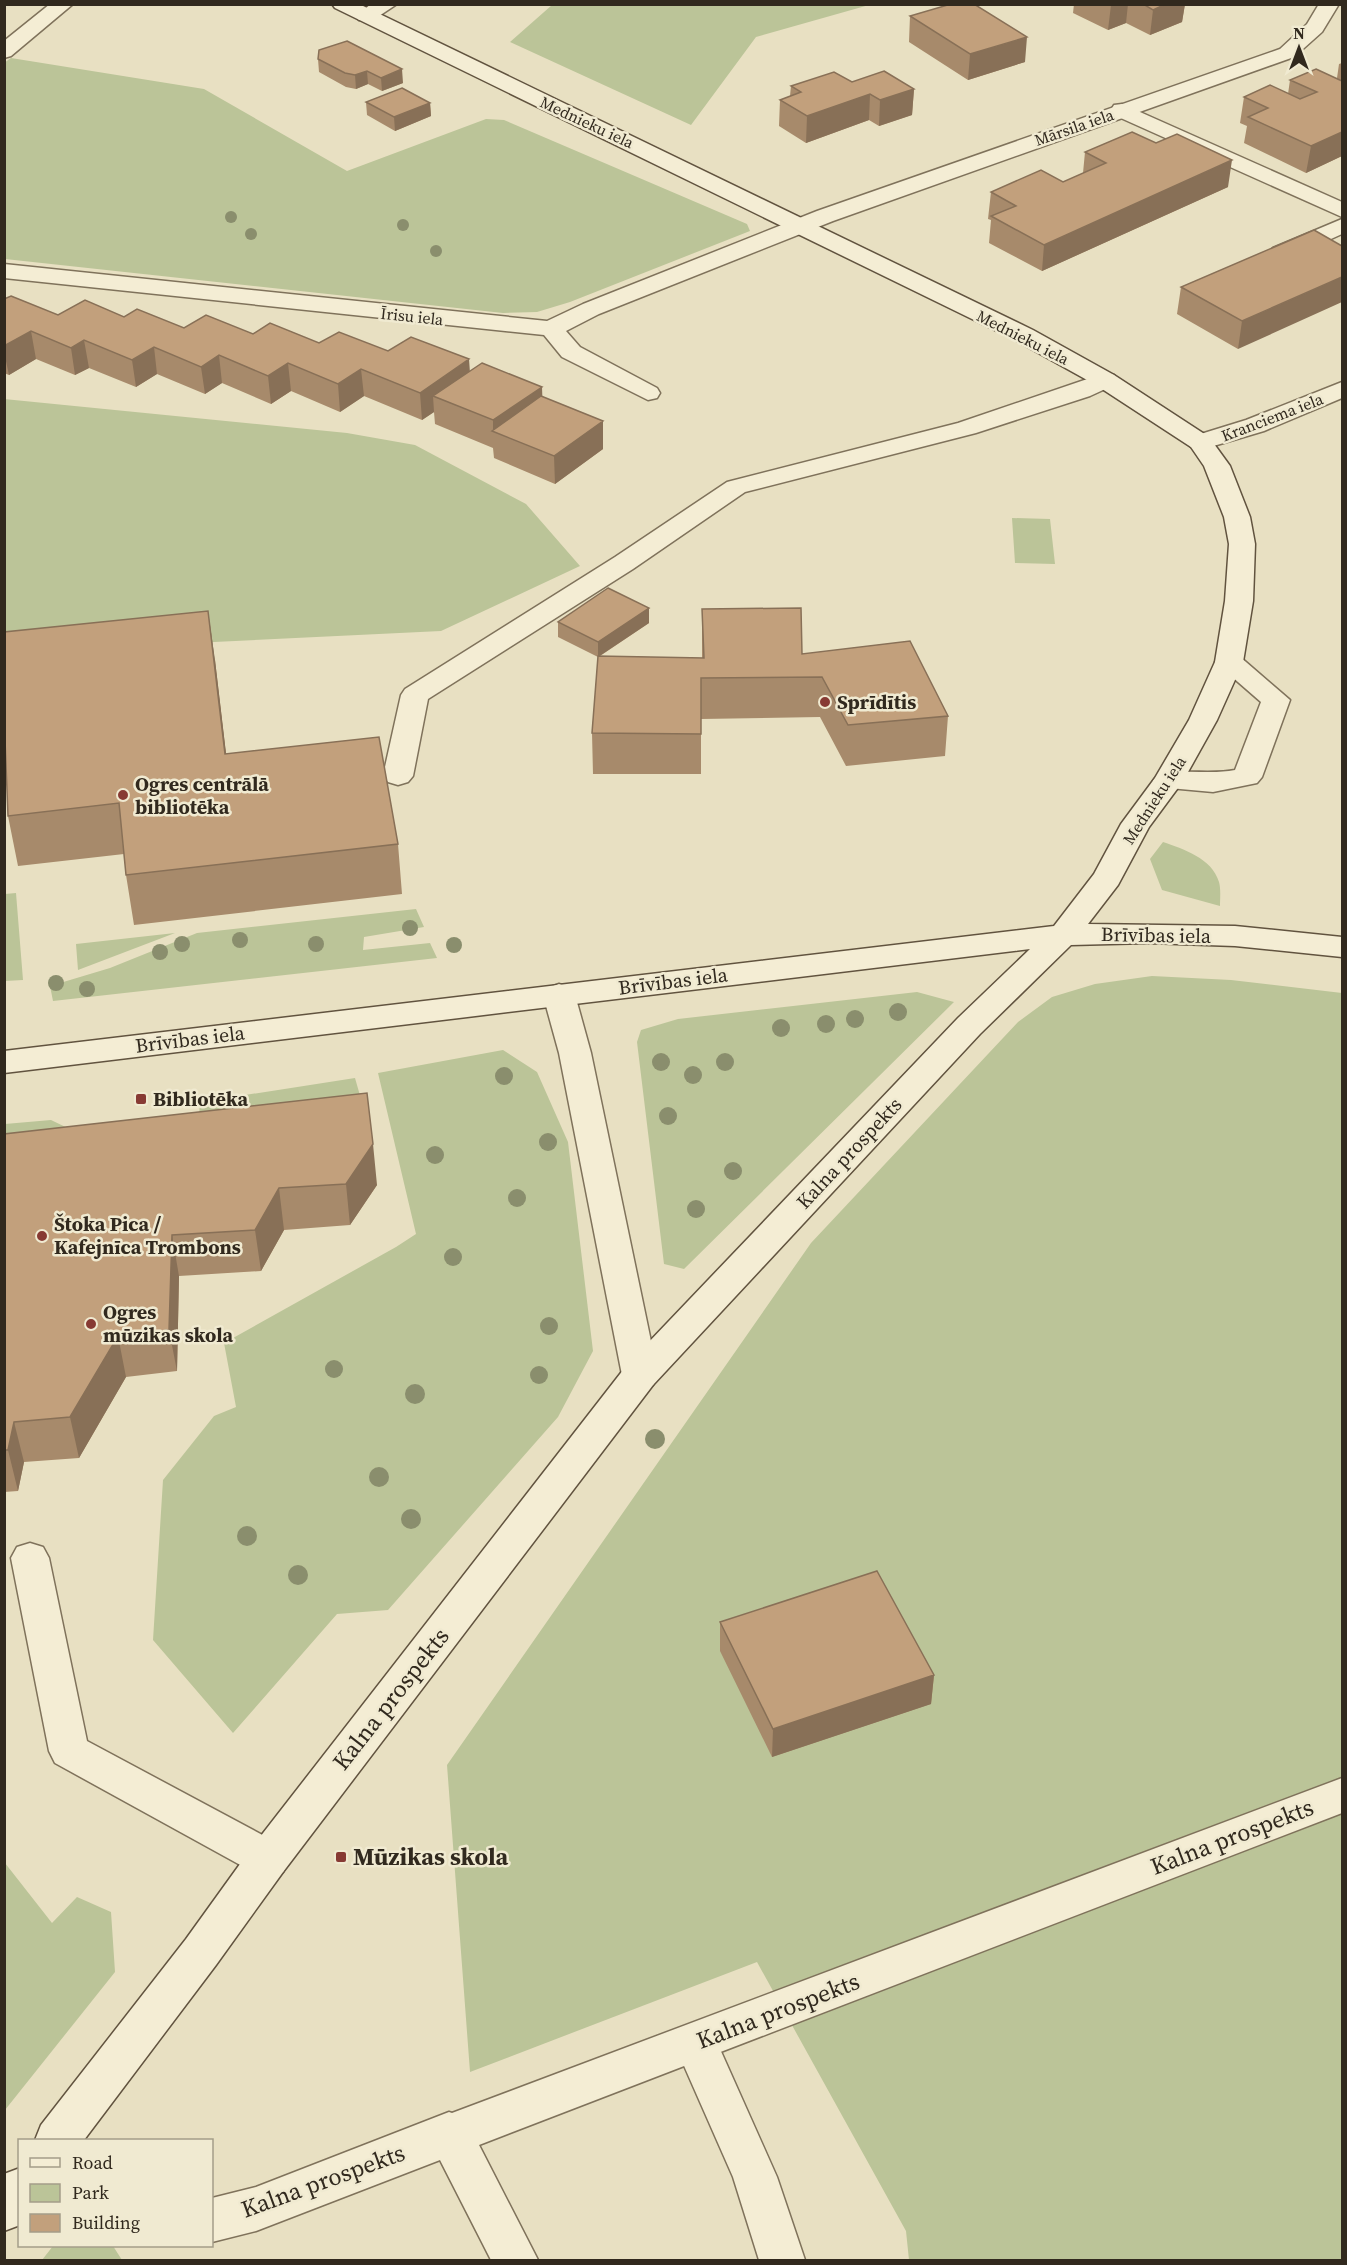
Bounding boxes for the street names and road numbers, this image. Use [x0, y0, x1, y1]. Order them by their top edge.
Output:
street label: Mednieku iela [537, 91, 638, 154]
street label: Mārsila iela [1031, 103, 1117, 151]
street label: Īrisu iela [380, 302, 445, 330]
street label: Mednieku iela [973, 304, 1074, 370]
street label: Kranciema iela [1218, 387, 1327, 447]
street label: Mednieku iela [1117, 751, 1191, 848]
street label: Brīvības iela [1101, 920, 1212, 950]
street label: Brīvības iela [617, 960, 730, 1002]
street label: Brīvības iela [134, 1018, 247, 1060]
street label: Kalna prospekts [790, 1091, 908, 1215]
street label: Kalna prospekts [325, 1621, 457, 1777]
street label: Kalna prospekts [1146, 1790, 1318, 1883]
street label: Kalna prospekts [692, 1964, 864, 2057]
street label: Kalna prospekts [236, 2136, 409, 2225]

